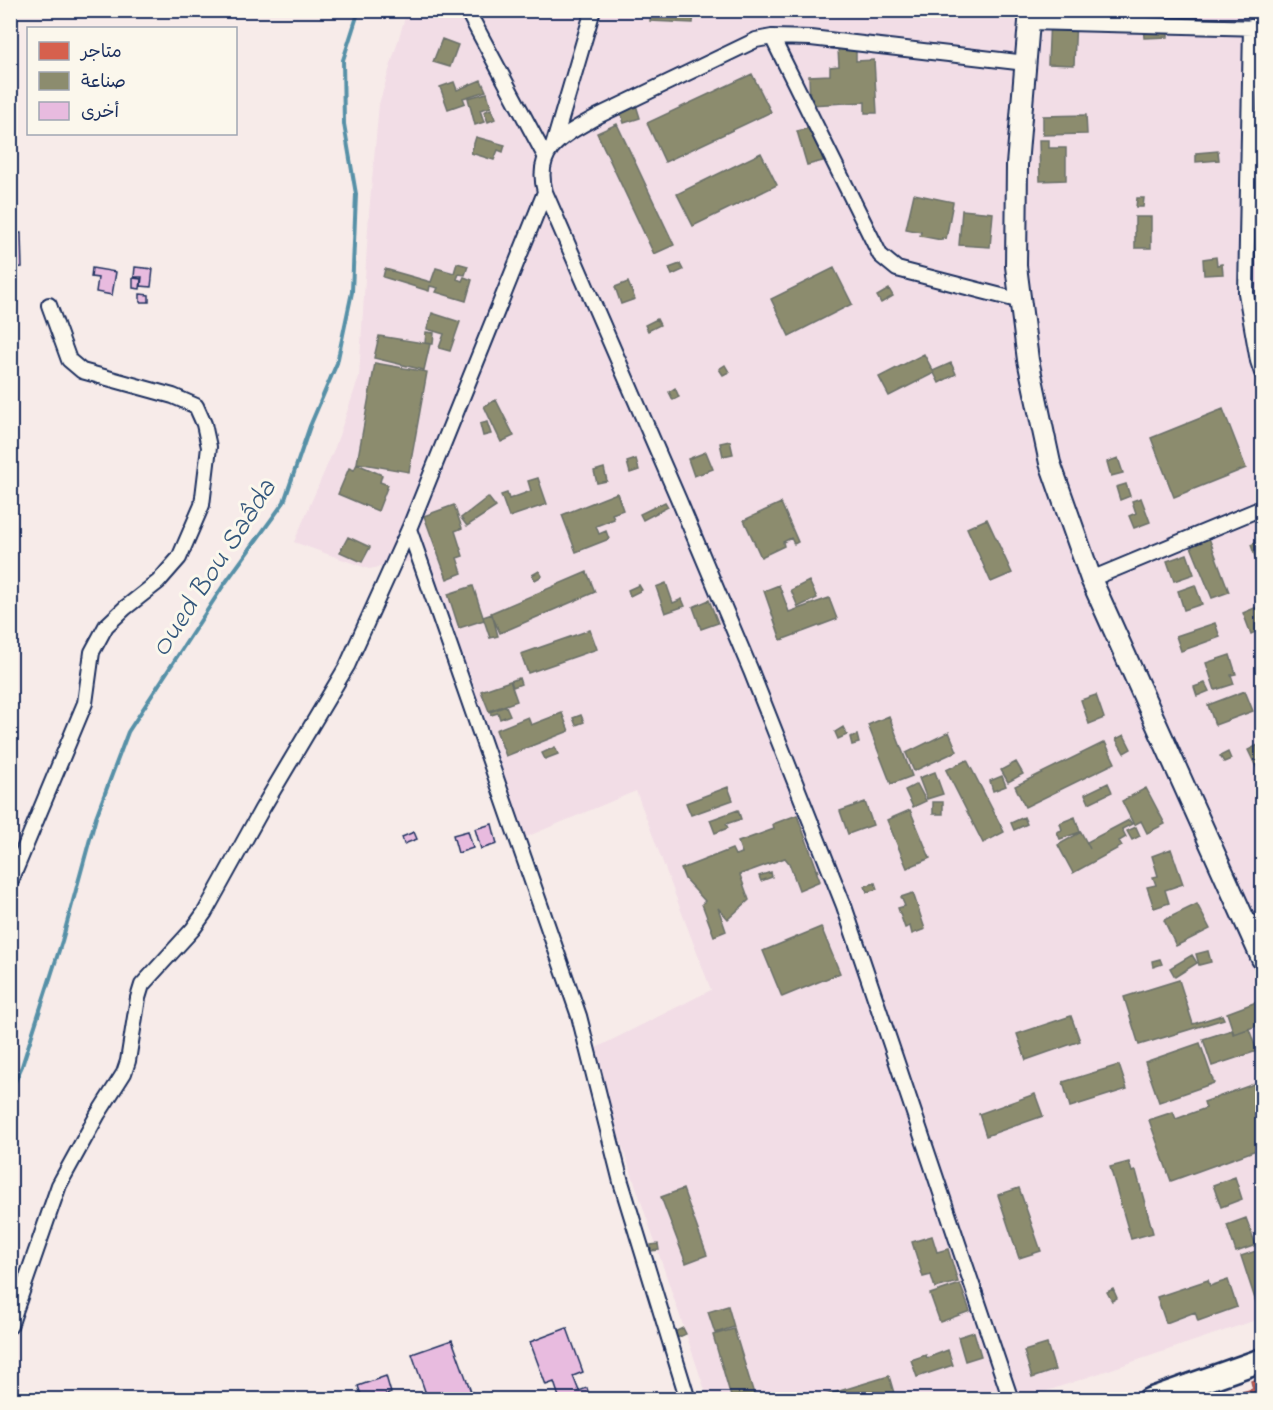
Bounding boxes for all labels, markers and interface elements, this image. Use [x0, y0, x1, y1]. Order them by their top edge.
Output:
legend [27, 27, 237, 135]
text: متاجر [79, 40, 122, 66]
text: صناعة [81, 70, 126, 96]
text: أخرى [81, 100, 119, 126]
water label: Oued Bou Saâda [142, 471, 288, 666]

